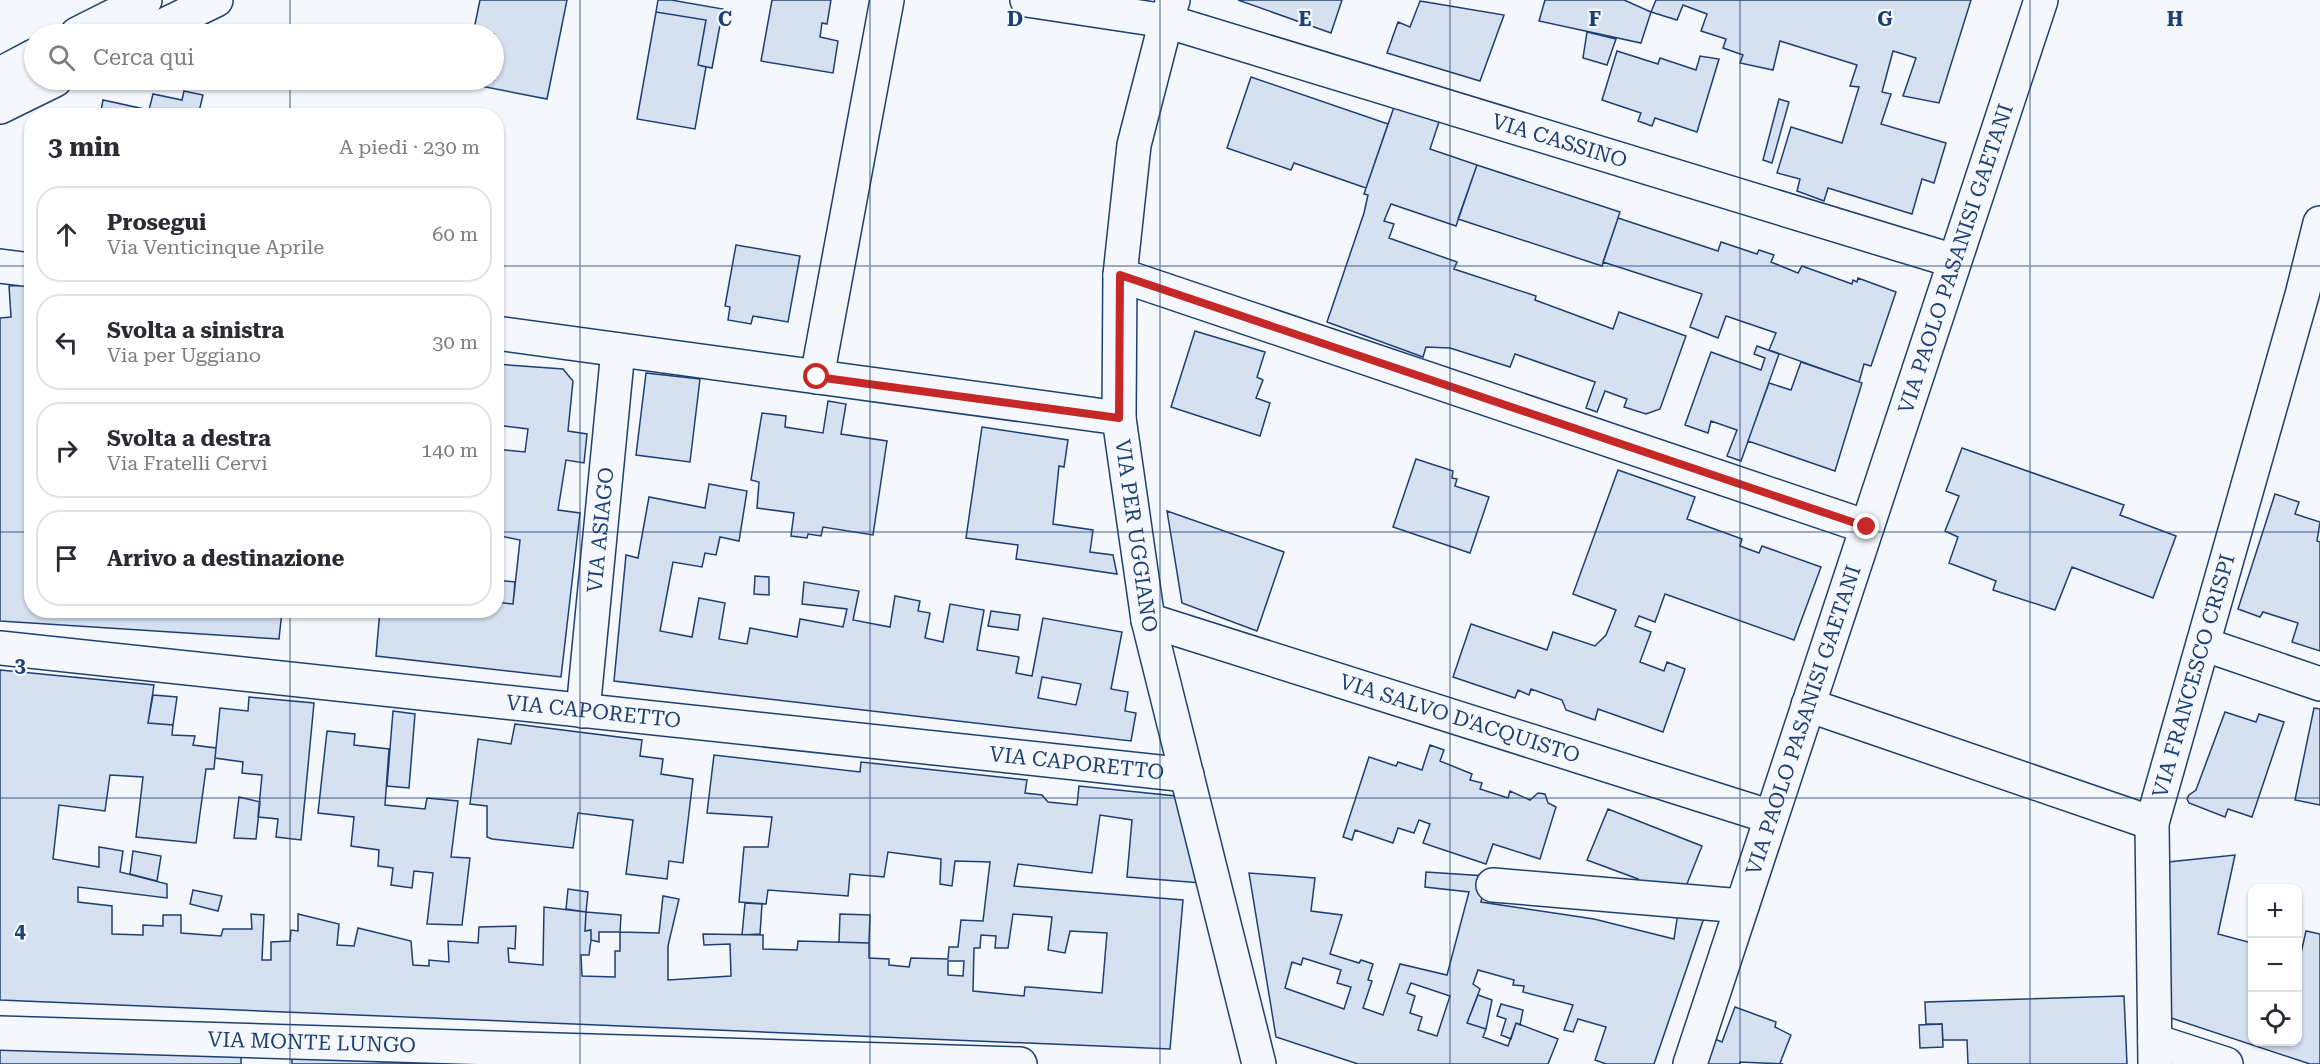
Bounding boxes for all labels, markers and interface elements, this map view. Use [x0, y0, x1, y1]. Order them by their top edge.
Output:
text: C [718, 7, 732, 31]
text: D [1007, 7, 1023, 31]
text: E [1299, 7, 1312, 31]
text: F [1589, 7, 1601, 31]
text: G [1877, 7, 1893, 31]
text: H [2167, 7, 2183, 31]
search box [24, 24, 504, 90]
icon: search [45, 41, 78, 74]
text: Cerca qui [93, 45, 194, 70]
street label: VIA PAOLO PASANISI GAETANI [1893, 101, 2018, 417]
street label: VIA CASSINO [1489, 109, 1630, 173]
text: 3 min [48, 132, 120, 162]
text: A piedi · 230 m [339, 135, 480, 159]
text: Prosegui [107, 210, 206, 235]
icon: ahead [50, 218, 83, 251]
text: 60 m [432, 222, 478, 246]
text: Via Venticinque Aprile [107, 235, 324, 259]
text: Svolta a sinistra [107, 318, 284, 343]
icon: left [50, 326, 83, 359]
text: 30 m [432, 330, 478, 354]
text: Via per Uggiano [107, 343, 261, 367]
route start [803, 363, 829, 389]
text: Svolta a destra [107, 426, 271, 451]
icon: right [50, 434, 83, 467]
text: 140 m [421, 438, 478, 462]
street label: VIA PER UGGIANO [1110, 438, 1163, 635]
text: Via Fratelli Cervi [107, 451, 268, 475]
street label: VIA ASIAGO [583, 466, 619, 594]
route end [1853, 513, 1879, 539]
icon: arrive [50, 542, 83, 575]
text: Arrivo a destinazione [107, 546, 344, 571]
street label: VIA FRANCESCO CRISPI [2148, 551, 2240, 800]
street label: VIA PAOLO PASANISI GAETANI [1741, 562, 1866, 878]
text: 3 [14, 653, 26, 677]
street label: VIA SALVO D'ACQUISTO [1337, 669, 1583, 768]
street label: VIA CAPORETTO [505, 690, 682, 733]
street label: VIA CAPORETTO [988, 742, 1165, 784]
map controls [2248, 884, 2302, 1046]
button: + [2248, 884, 2302, 938]
text: 4 [14, 919, 26, 943]
button: − [2248, 938, 2302, 992]
button: locate [2248, 992, 2302, 1046]
street label: VIA MONTE LUNGO [207, 1027, 416, 1058]

